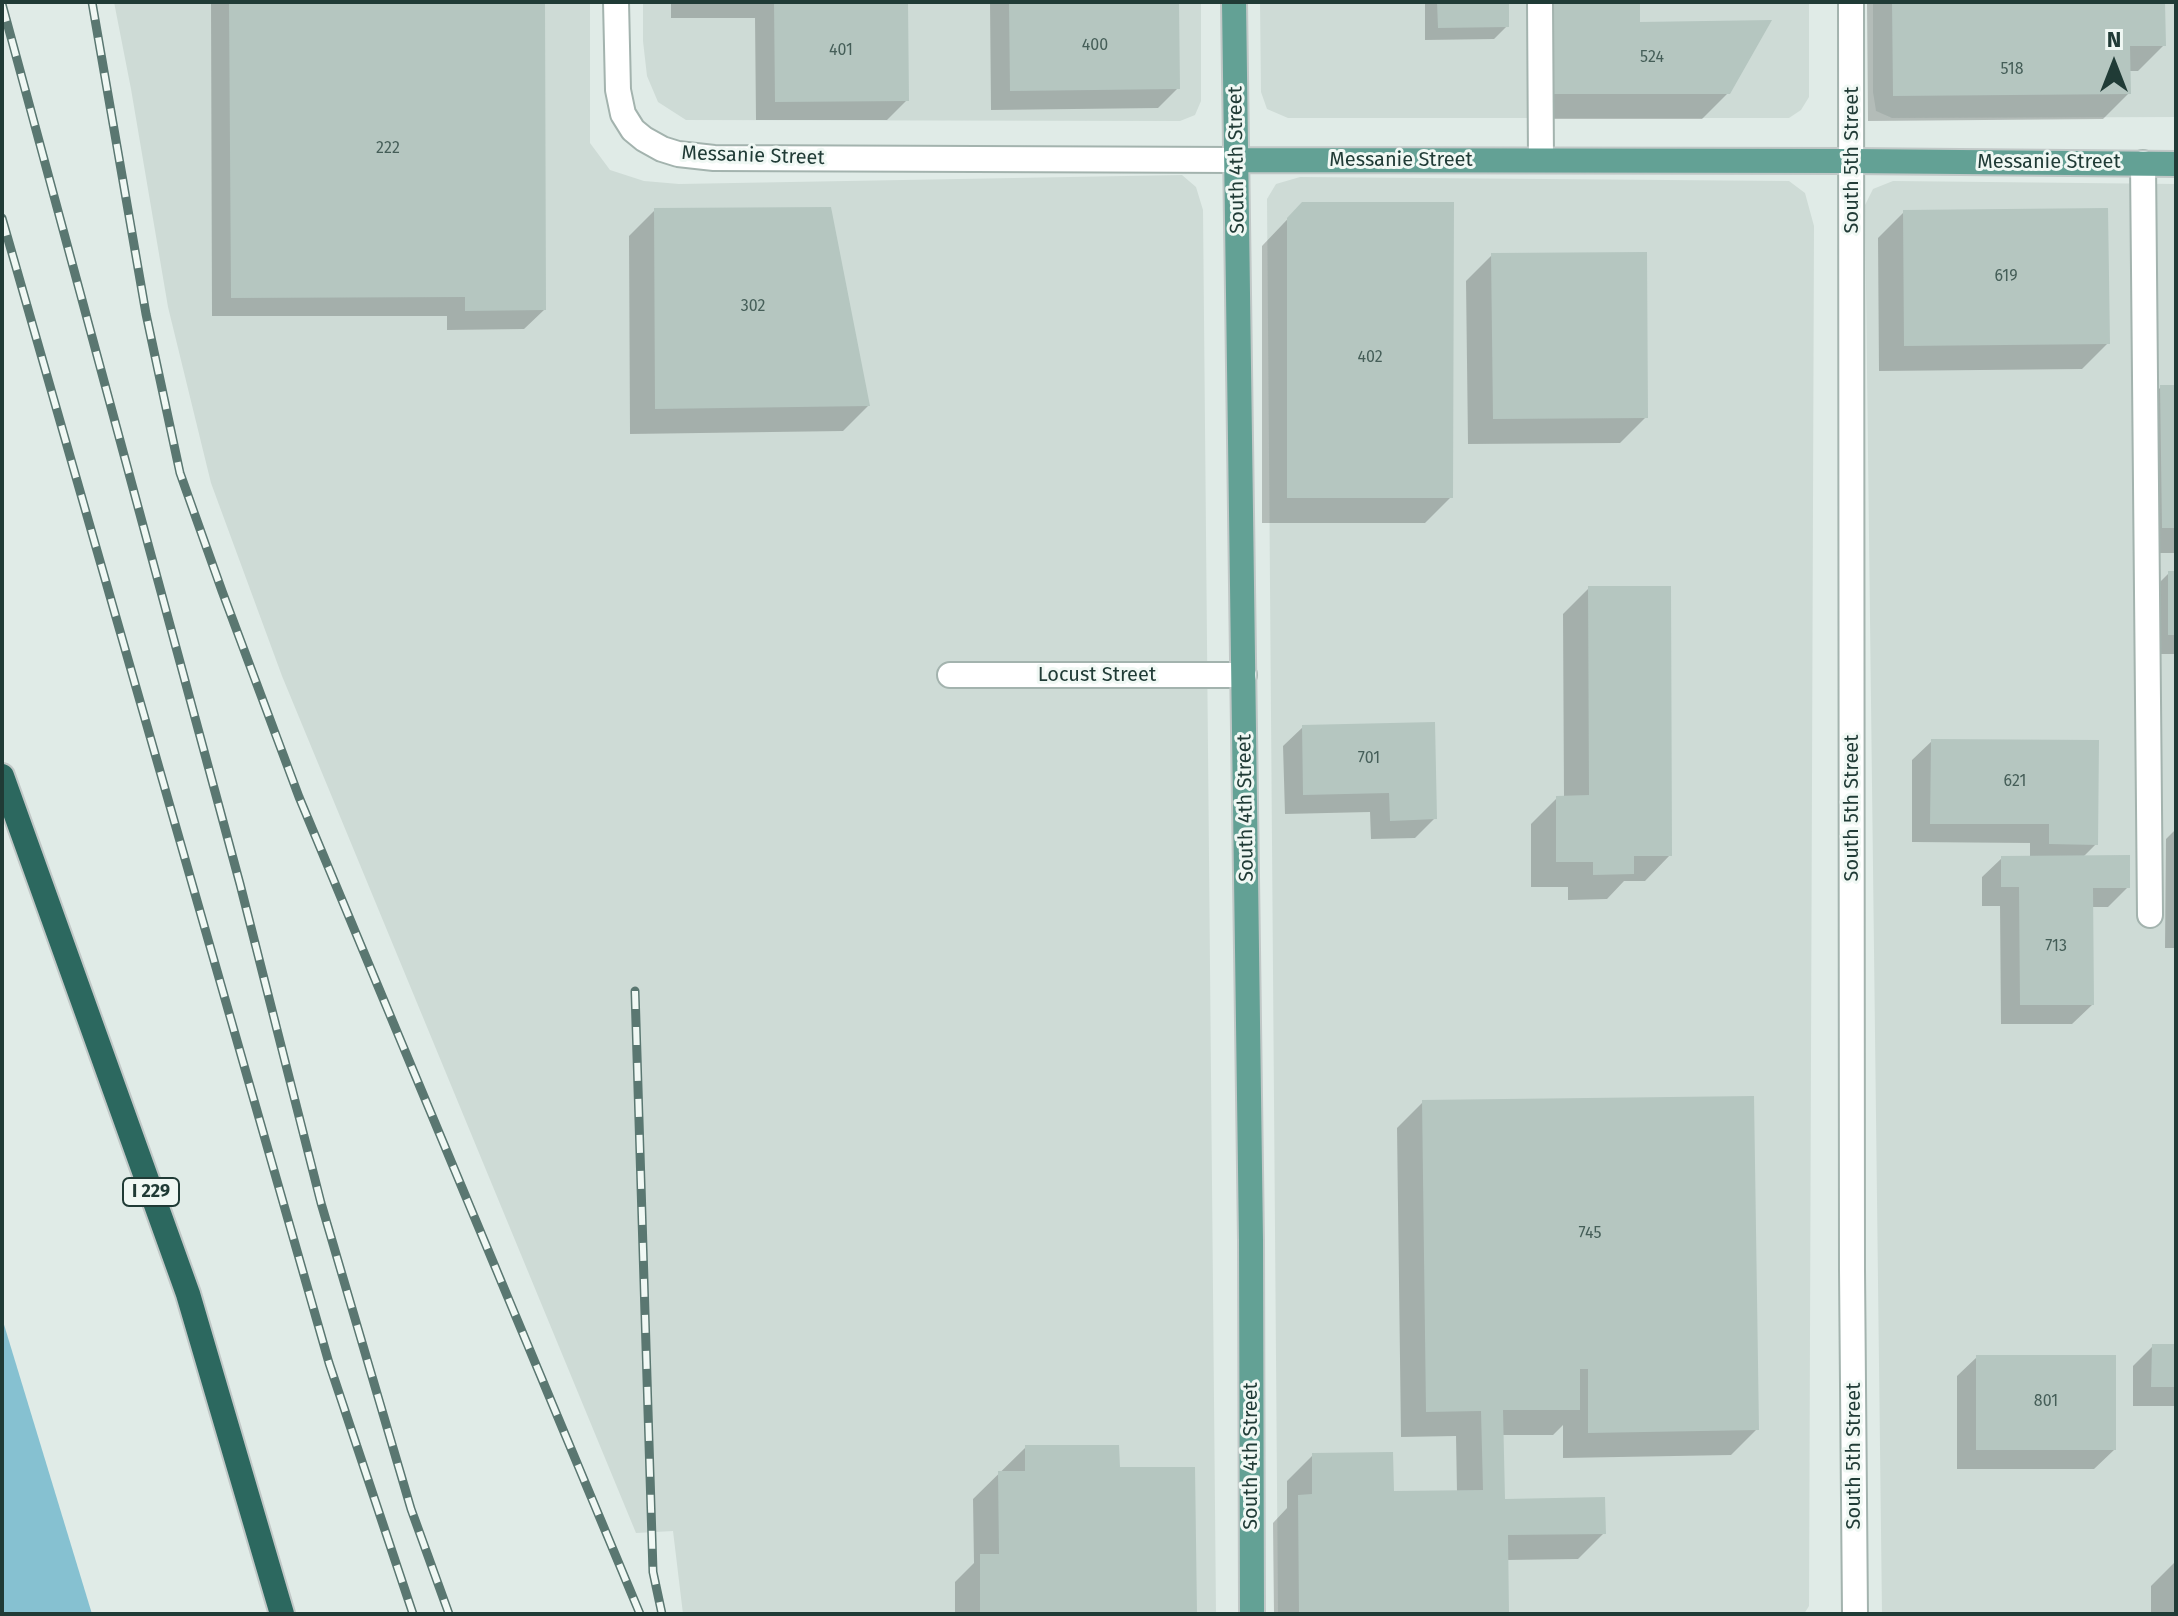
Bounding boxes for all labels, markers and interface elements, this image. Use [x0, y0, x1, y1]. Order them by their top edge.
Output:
north arrow [2074, 24, 2154, 104]
text: N [2107, 26, 2121, 53]
house number: 400 [1082, 36, 1108, 56]
house number: 401 [829, 41, 853, 61]
house number: 524 [1640, 48, 1664, 68]
house number: 518 [2001, 60, 2023, 80]
street label: South 4th Street [1224, 86, 1250, 234]
street label: South 5th Street [1840, 87, 1864, 233]
house number: 222 [376, 139, 400, 159]
street label: Messanie Street [681, 142, 825, 170]
street label: Messanie Street [1329, 148, 1473, 172]
street label: Messanie Street [1977, 150, 2121, 174]
house number: 619 [1994, 267, 2018, 287]
house number: 302 [741, 297, 765, 317]
house number: 402 [1357, 348, 1383, 368]
street label: Locust Street [1038, 663, 1156, 687]
street label: South 4th Street [1233, 734, 1259, 882]
street label: South 5th Street [1840, 735, 1864, 881]
house number: 701 [1358, 749, 1380, 769]
house number: 621 [2004, 772, 2026, 792]
house number: 713 [2045, 937, 2067, 957]
road number: I 229 [123, 1178, 179, 1206]
house number: 745 [1579, 1224, 1601, 1244]
street label: South 4th Street [1239, 1382, 1263, 1530]
street label: South 5th Street [1842, 1383, 1866, 1529]
house number: 801 [2034, 1392, 2058, 1412]

